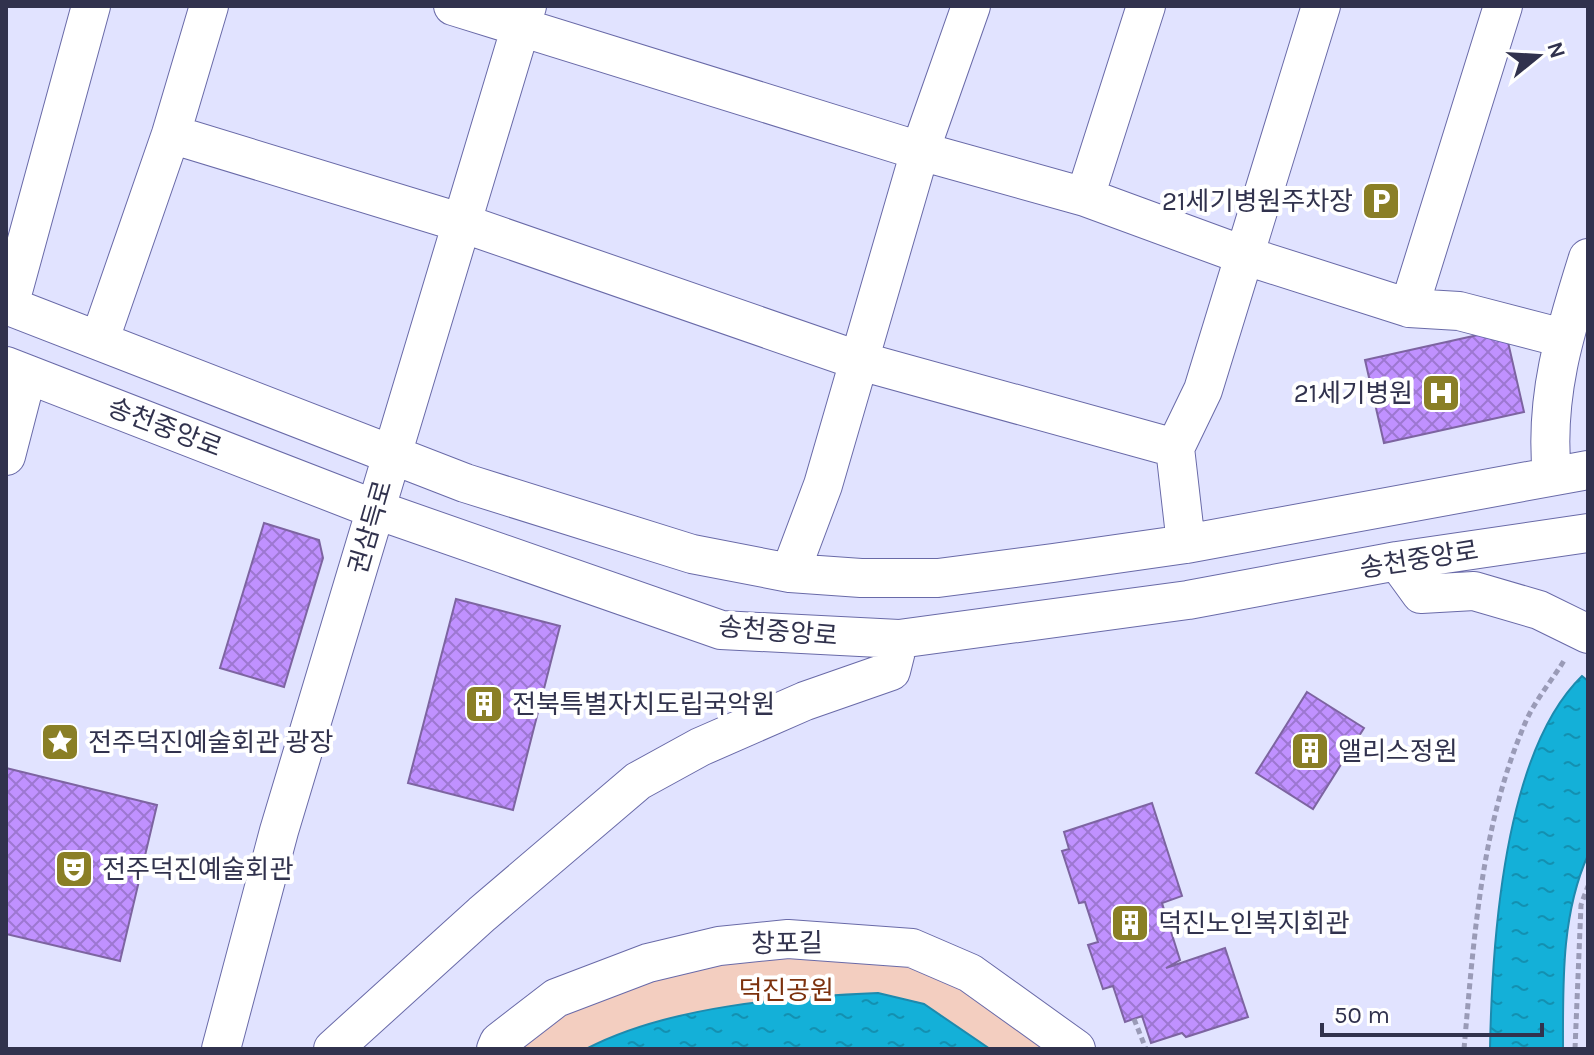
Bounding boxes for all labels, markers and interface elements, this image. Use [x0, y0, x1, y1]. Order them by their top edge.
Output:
north arrow [1498, 16, 1578, 96]
text: N [1541, 39, 1571, 62]
parking icon: 21세기병원주차장 [1360, 180, 1402, 222]
place label: 21세기병원주차장 [1162, 186, 1353, 217]
hospital icon: 21세기병원 [1420, 372, 1462, 414]
place label: 21세기병원 [1294, 378, 1413, 409]
street label: 송천중앙로 [103, 392, 226, 463]
street label: 권삼득로 [342, 477, 399, 577]
street label: 송천중앙로 [1358, 535, 1481, 584]
street label: 송천중앙로 [717, 611, 839, 652]
building icon: 전북특별자치도립국악원 [463, 683, 505, 725]
place label: 전북특별자치도립국악원 [512, 689, 775, 720]
place icon: 전주덕진예술회관 광장 [39, 721, 81, 763]
place label: 전주덕진예술회관 광장 [88, 727, 333, 758]
building icon: 앨리스정원 [1289, 730, 1331, 772]
place label: 앨리스정원 [1338, 736, 1458, 767]
theatre icon: 전주덕진예술회관 [53, 848, 95, 890]
place label: 전주덕진예술회관 [102, 854, 293, 885]
building icon: 덕진노인복지회관 [1109, 902, 1151, 944]
place label: 덕진노인복지회관 [1158, 908, 1349, 939]
street label: 창포길 [751, 927, 823, 960]
park label: 덕진공원 [738, 975, 834, 1006]
scale bar [1322, 987, 1542, 1037]
text: 50 m [1334, 1001, 1390, 1029]

